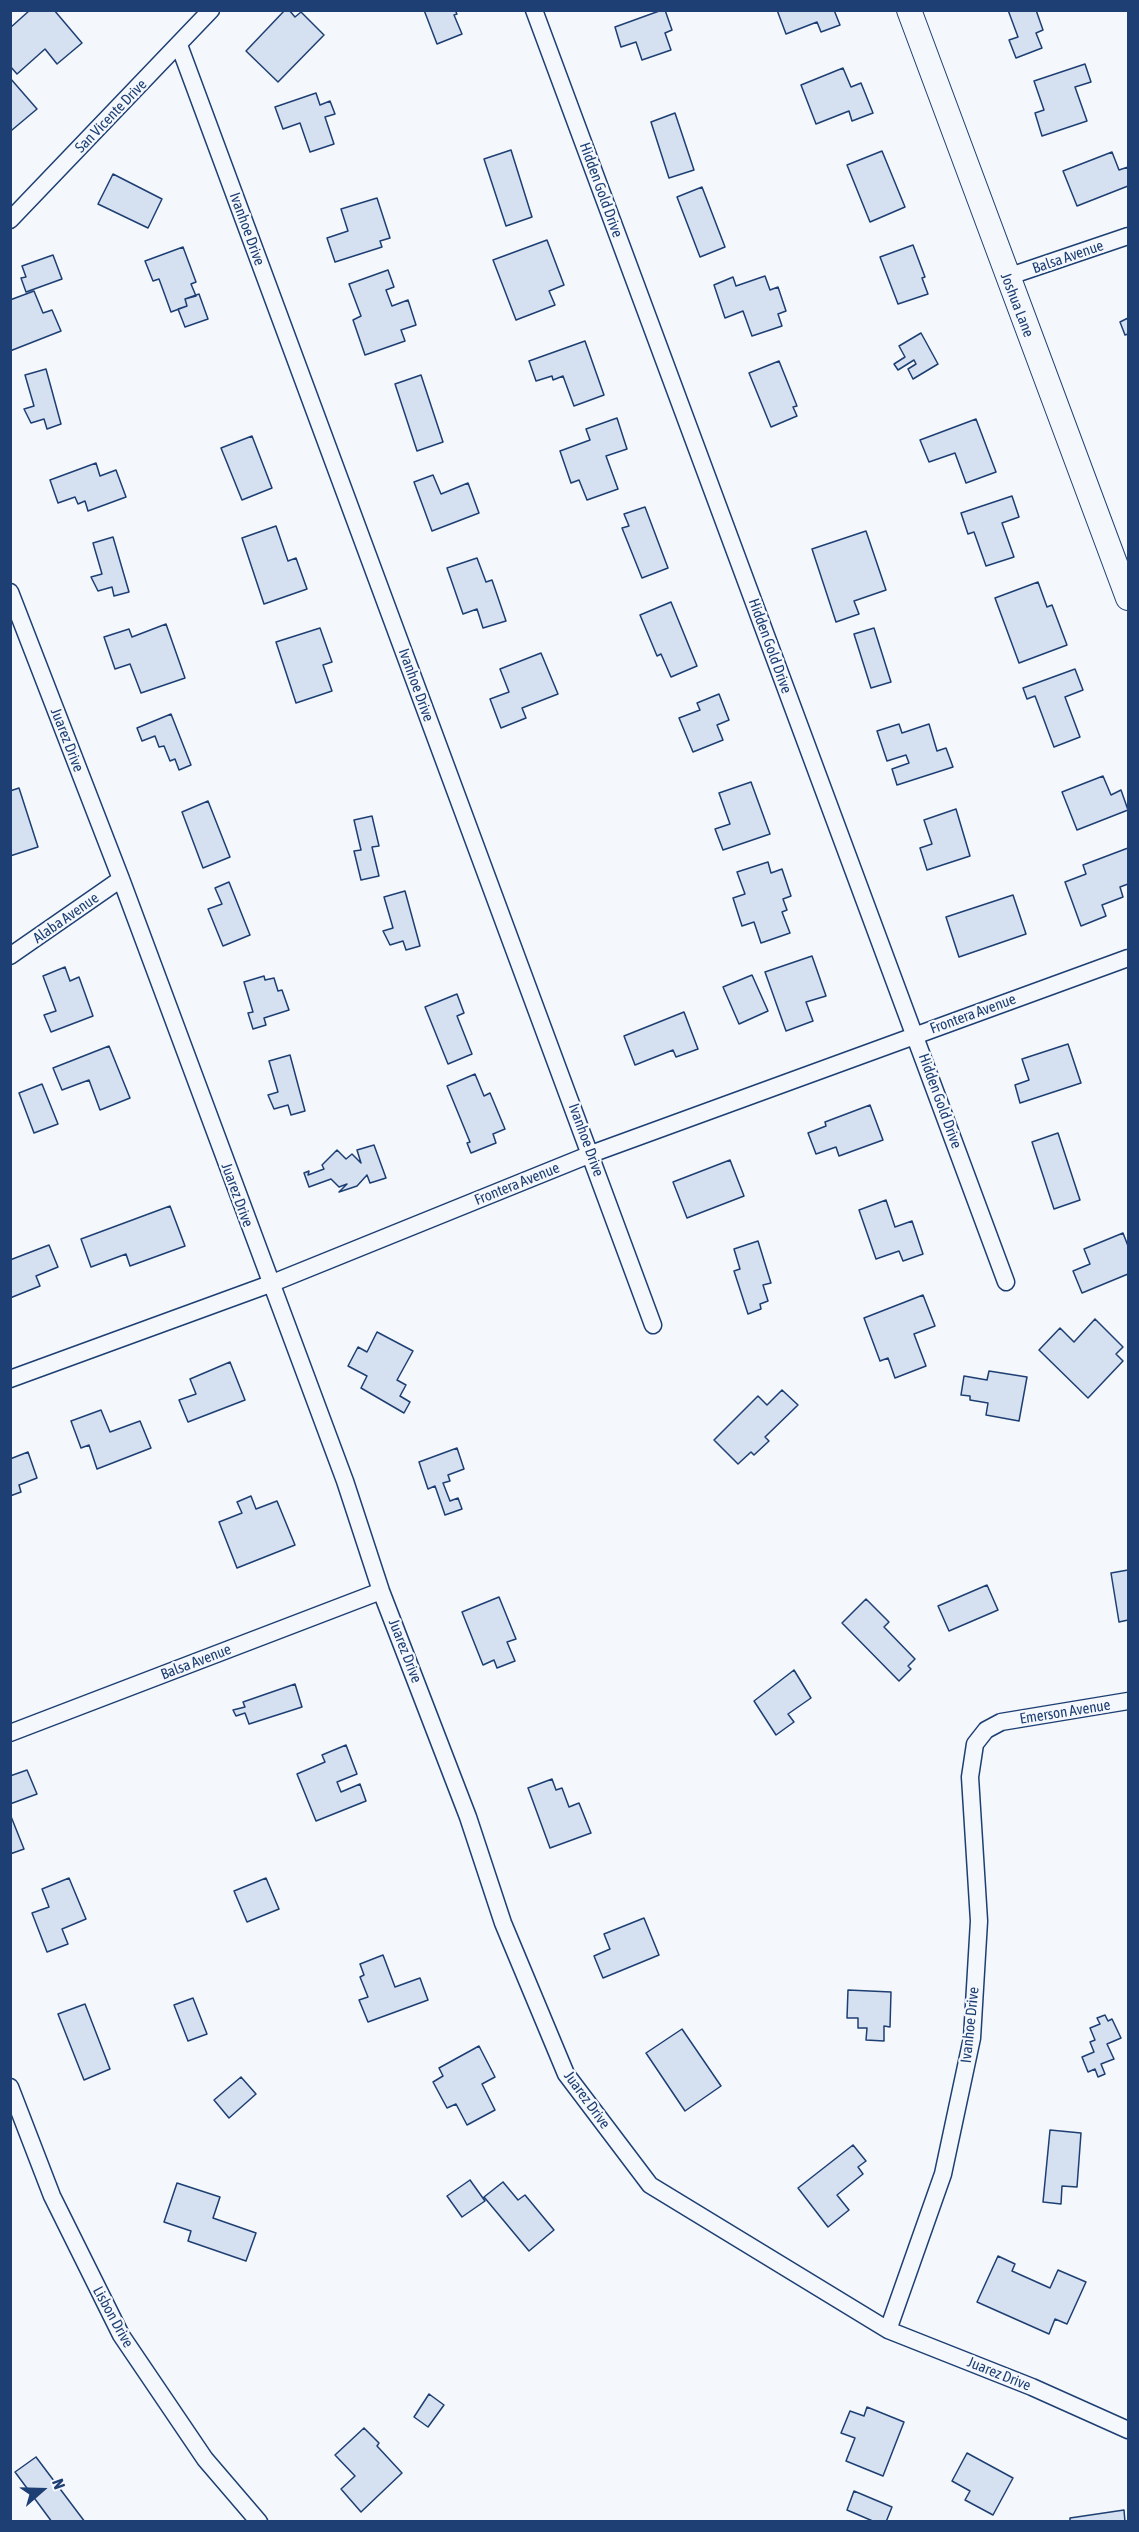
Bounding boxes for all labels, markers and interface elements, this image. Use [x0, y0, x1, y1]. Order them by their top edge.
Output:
street label: San Vicente Drive [71, 76, 151, 156]
street label: Hidden Gold Drive [576, 140, 626, 240]
street label: Ivanhoe Drive [225, 190, 269, 268]
street label: Balsa Avenue [1030, 236, 1106, 278]
street label: Joshua Lane [996, 270, 1038, 340]
street label: Hidden Gold Drive [745, 596, 795, 696]
street label: Ivanhoe Drive [394, 646, 438, 724]
street label: Juarez Drive [47, 706, 87, 774]
street label: Alaba Avenue [30, 889, 102, 947]
street label: Frontera Avenue [928, 990, 1018, 1038]
street label: Hidden Gold Drive [915, 1051, 965, 1151]
street label: Ivanhoe Drive [564, 1101, 608, 1179]
street label: Frontera Avenue [472, 1159, 562, 1209]
street label: Juarez Drive [217, 1161, 257, 1229]
street label: Juarez Drive [385, 1617, 425, 1685]
street label: Balsa Avenue [158, 1640, 234, 1684]
street label: Emerson Avenue [1018, 1696, 1112, 1728]
street label: Ivanhoe Drive [957, 1986, 983, 2064]
street label: Juarez Drive [560, 2068, 614, 2132]
street label: Lisbon Drive [89, 2283, 137, 2351]
street label: Juarez Drive [965, 2353, 1033, 2395]
north arrow [12, 2460, 72, 2520]
text: N [49, 2476, 69, 2491]

